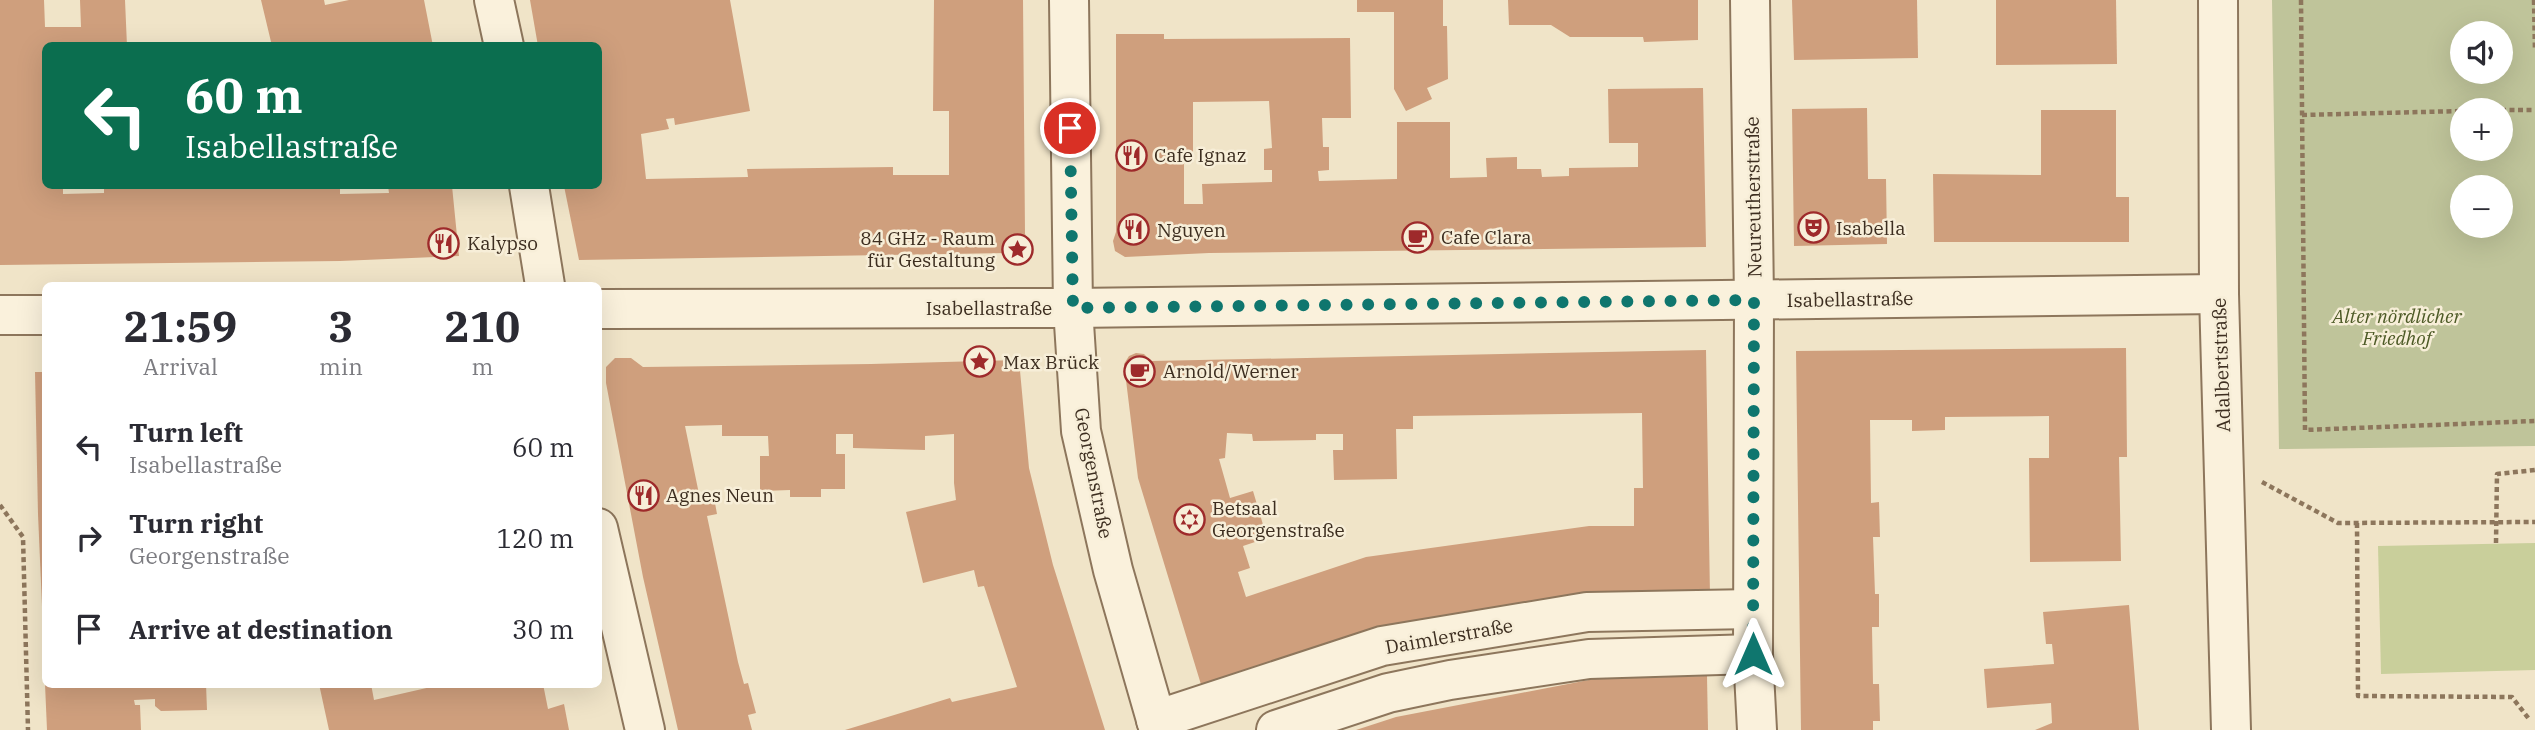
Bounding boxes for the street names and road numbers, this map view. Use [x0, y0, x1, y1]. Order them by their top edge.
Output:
street label: Neureutherstraße [1740, 116, 1766, 278]
street label: Isabellastraße [1787, 286, 1913, 312]
street label: Isabellastraße [926, 296, 1052, 320]
street label: Adalbertstraße [2207, 297, 2235, 433]
street label: Georgenstraße [1070, 406, 1118, 540]
street label: Daimlerstraße [1383, 613, 1515, 659]

